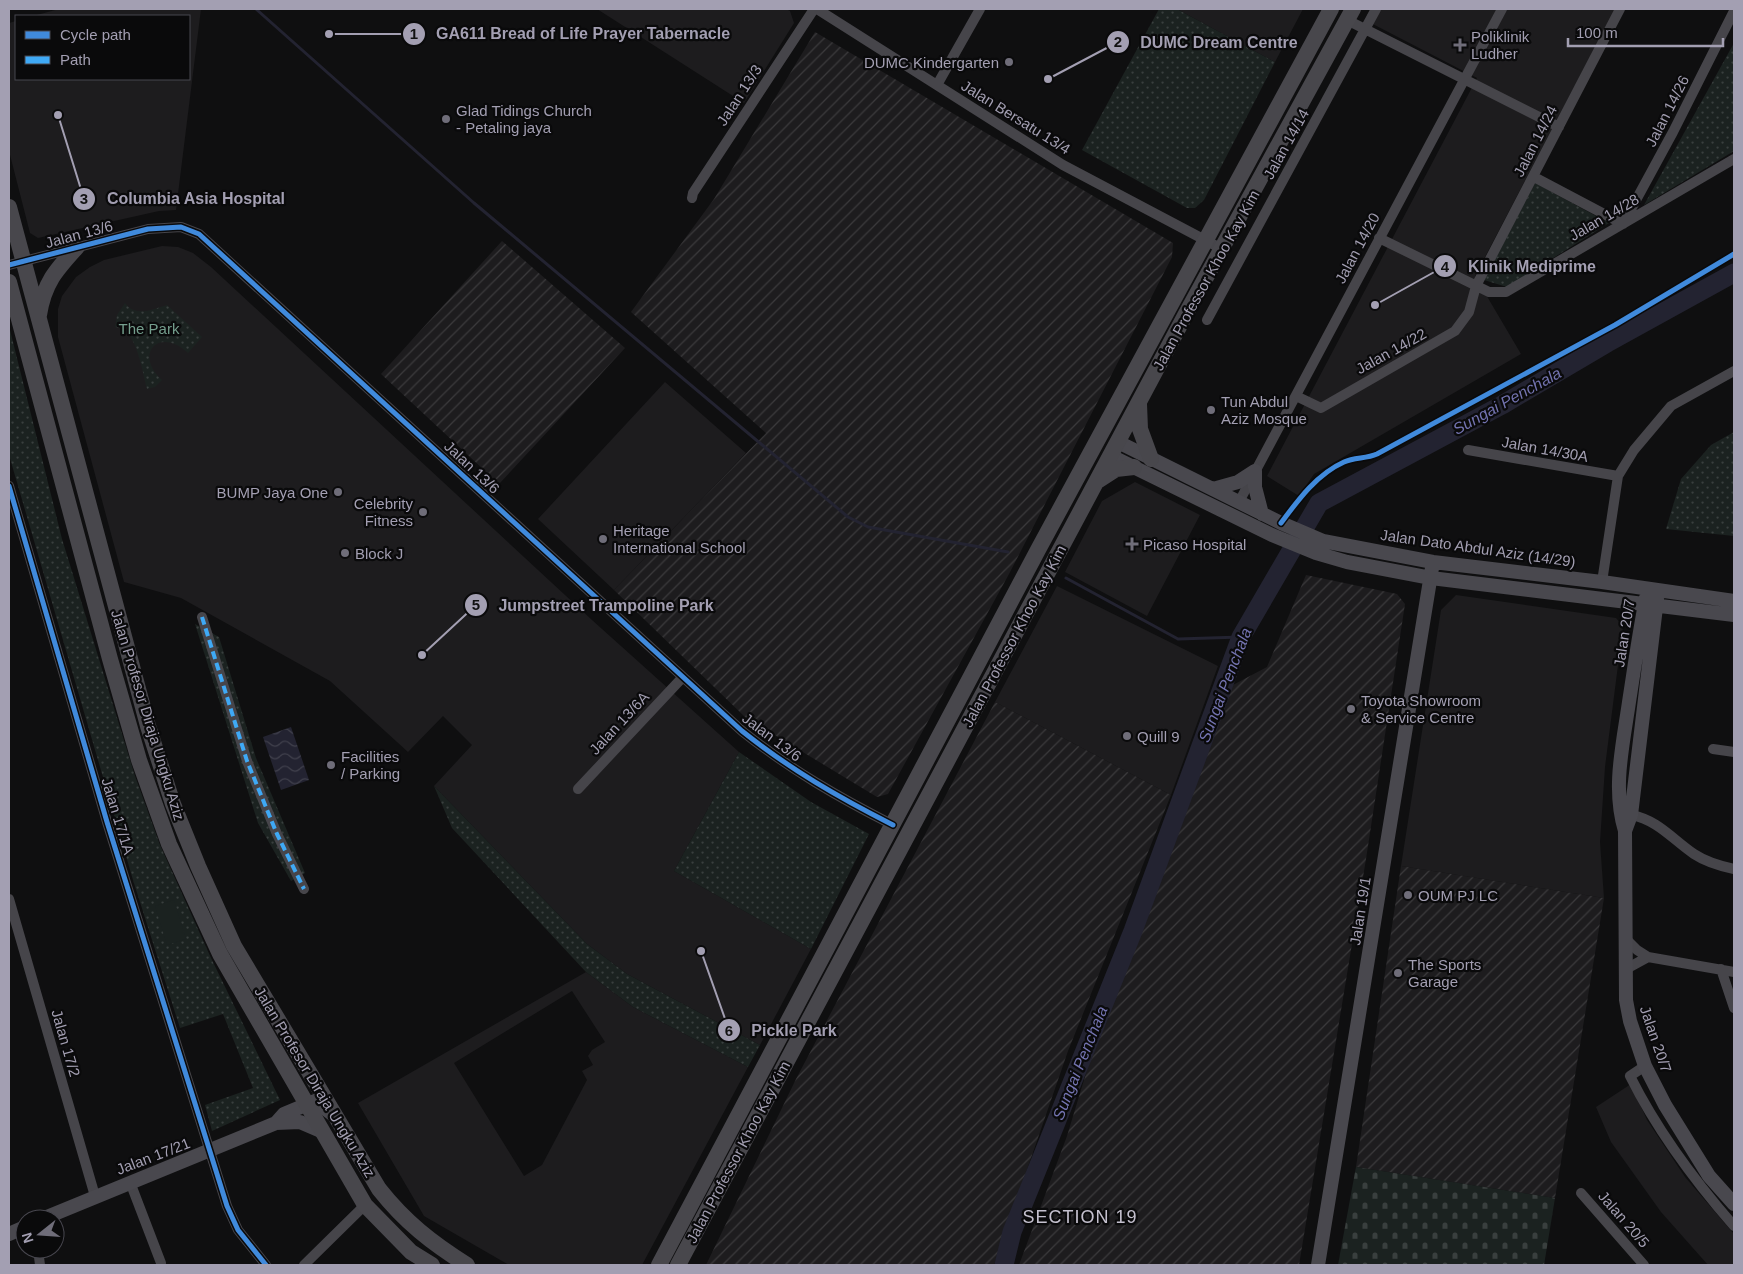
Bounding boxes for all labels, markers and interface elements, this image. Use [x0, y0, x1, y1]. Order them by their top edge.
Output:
legend [15, 15, 190, 80]
scale bar [1568, 15, 1723, 47]
callout: GA611 Bread of Life Prayer Tabernacle [401, 18, 740, 49]
text: 100 m [1576, 24, 1618, 41]
text: 1 [410, 25, 418, 42]
text: GA611 Bread of Life Prayer Tabernacle [436, 25, 730, 42]
text: Cycle path [60, 26, 131, 43]
callout: DUMC Dream Centre [1105, 26, 1308, 57]
place label: Poliklinik Ludher [1471, 28, 1530, 62]
text: 2 [1114, 33, 1122, 50]
text: DUMC Dream Centre [1140, 34, 1298, 51]
marker: Poliklinik Ludher [1453, 38, 1467, 52]
text: Path [60, 51, 91, 68]
place label: DUMC Kindergarten [864, 54, 999, 71]
marker: DUMC Kindergarten [1003, 56, 1015, 68]
street label: Jalan 13/3 [713, 61, 765, 129]
street label: Jalan 14/26 [1642, 73, 1692, 149]
street label: Jalan Bersatu 13/4 [958, 77, 1074, 157]
place label: Glad Tidings Church - Petaling jaya [456, 102, 592, 136]
street label: Jalan 14/24 [1510, 103, 1560, 179]
street label: Jalan 14/14 [1260, 106, 1312, 182]
marker: Glad Tidings Church - Petaling jaya [440, 113, 452, 125]
callout: Columbia Asia Hospital [71, 183, 295, 214]
street label: Jalan Professor Khoo Kay Kim [1149, 187, 1263, 373]
text: 3 [80, 190, 88, 207]
text: Columbia Asia Hospital [107, 190, 285, 207]
street label: Jalan 14/28 [1566, 190, 1642, 244]
street label: Jalan 14/20 [1331, 210, 1383, 286]
street label: Jalan 13/6 [43, 217, 115, 251]
callout: Klinik Mediprime [1433, 251, 1606, 282]
text: 4 [1441, 258, 1450, 275]
text: Klinik Mediprime [1468, 258, 1596, 275]
park label: The Park [119, 320, 180, 337]
street label: Jalan 14/22 [1353, 325, 1429, 377]
water label: Sungai Penchala [1450, 364, 1564, 438]
place label: Tun Abdul Aziz Mosque [1221, 393, 1307, 427]
marker: Tun Abdul Aziz Mosque [1205, 404, 1217, 416]
street label: Jalan 14/30A [1500, 433, 1590, 465]
street label: Jalan 13/6 [441, 437, 503, 497]
place label: BUMP Jaya One [217, 484, 328, 501]
marker: BUMP Jaya One [332, 486, 344, 498]
place label: Celebrity Fitness [354, 495, 413, 529]
marker: Celebrity Fitness [417, 506, 429, 518]
place label: Heritage International School [613, 522, 746, 556]
street label: Jalan Dato Abdul Aziz (14/29) [1379, 526, 1577, 570]
marker: Heritage International School [597, 533, 609, 545]
place label: Picaso Hospital [1143, 536, 1246, 553]
marker: Picaso Hospital [1125, 537, 1139, 551]
street label: Jalan Professor Khoo Kay Kim [959, 542, 1069, 730]
place label: Block J [355, 545, 403, 562]
marker: Block J [339, 547, 351, 559]
callout: Jumpstreet Trampoline Park [464, 590, 724, 621]
text: 5 [472, 596, 480, 613]
text: Jumpstreet Trampoline Park [498, 597, 714, 614]
street label: Jalan 20/7 [1610, 597, 1638, 669]
street label: Jalan Profesor Diraja Ungku Aziz [108, 608, 188, 822]
water label: Sungai Penchala [1195, 625, 1255, 745]
street label: Jalan 13/6A [586, 688, 652, 758]
place label: Toyota Showroom & Service Centre [1361, 692, 1481, 726]
marker: Toyota Showroom & Service Centre [1345, 703, 1357, 715]
street label: Jalan 13/6 [739, 709, 805, 765]
place label: Quill 9 [1137, 728, 1180, 745]
marker: Quill 9 [1121, 730, 1133, 742]
place label: Facilities / Parking [341, 748, 400, 782]
marker: Facilities / Parking [325, 759, 337, 771]
street label: Jalan 17/1A [98, 776, 138, 856]
street label: Jalan 19/1 [1346, 875, 1374, 947]
place label: OUM PJ LC [1418, 887, 1498, 904]
marker: OUM PJ LC [1402, 889, 1414, 901]
place label: The Sports Garage [1408, 956, 1481, 990]
marker: The Sports Garage [1392, 967, 1404, 979]
street label: Jalan Profesor Diraja Ungku Aziz [251, 984, 379, 1180]
water label: Sungai Penchala [1049, 1004, 1111, 1122]
street label: Jalan 20/7 [1637, 1004, 1675, 1074]
street label: Jalan 17/2 [48, 1007, 84, 1079]
callout: Pickle Park [716, 1015, 847, 1046]
text: 6 [725, 1022, 733, 1039]
text: Pickle Park [751, 1022, 837, 1039]
street label: Jalan Professor Khoo Kay Kim [683, 1058, 793, 1246]
street label: Jalan 17/21 [114, 1134, 192, 1178]
street label: Jalan 20/5 [1595, 1187, 1653, 1251]
district label: SECTION 19 [1022, 1207, 1138, 1227]
north arrow [15, 1209, 65, 1259]
text: N [18, 1231, 37, 1245]

